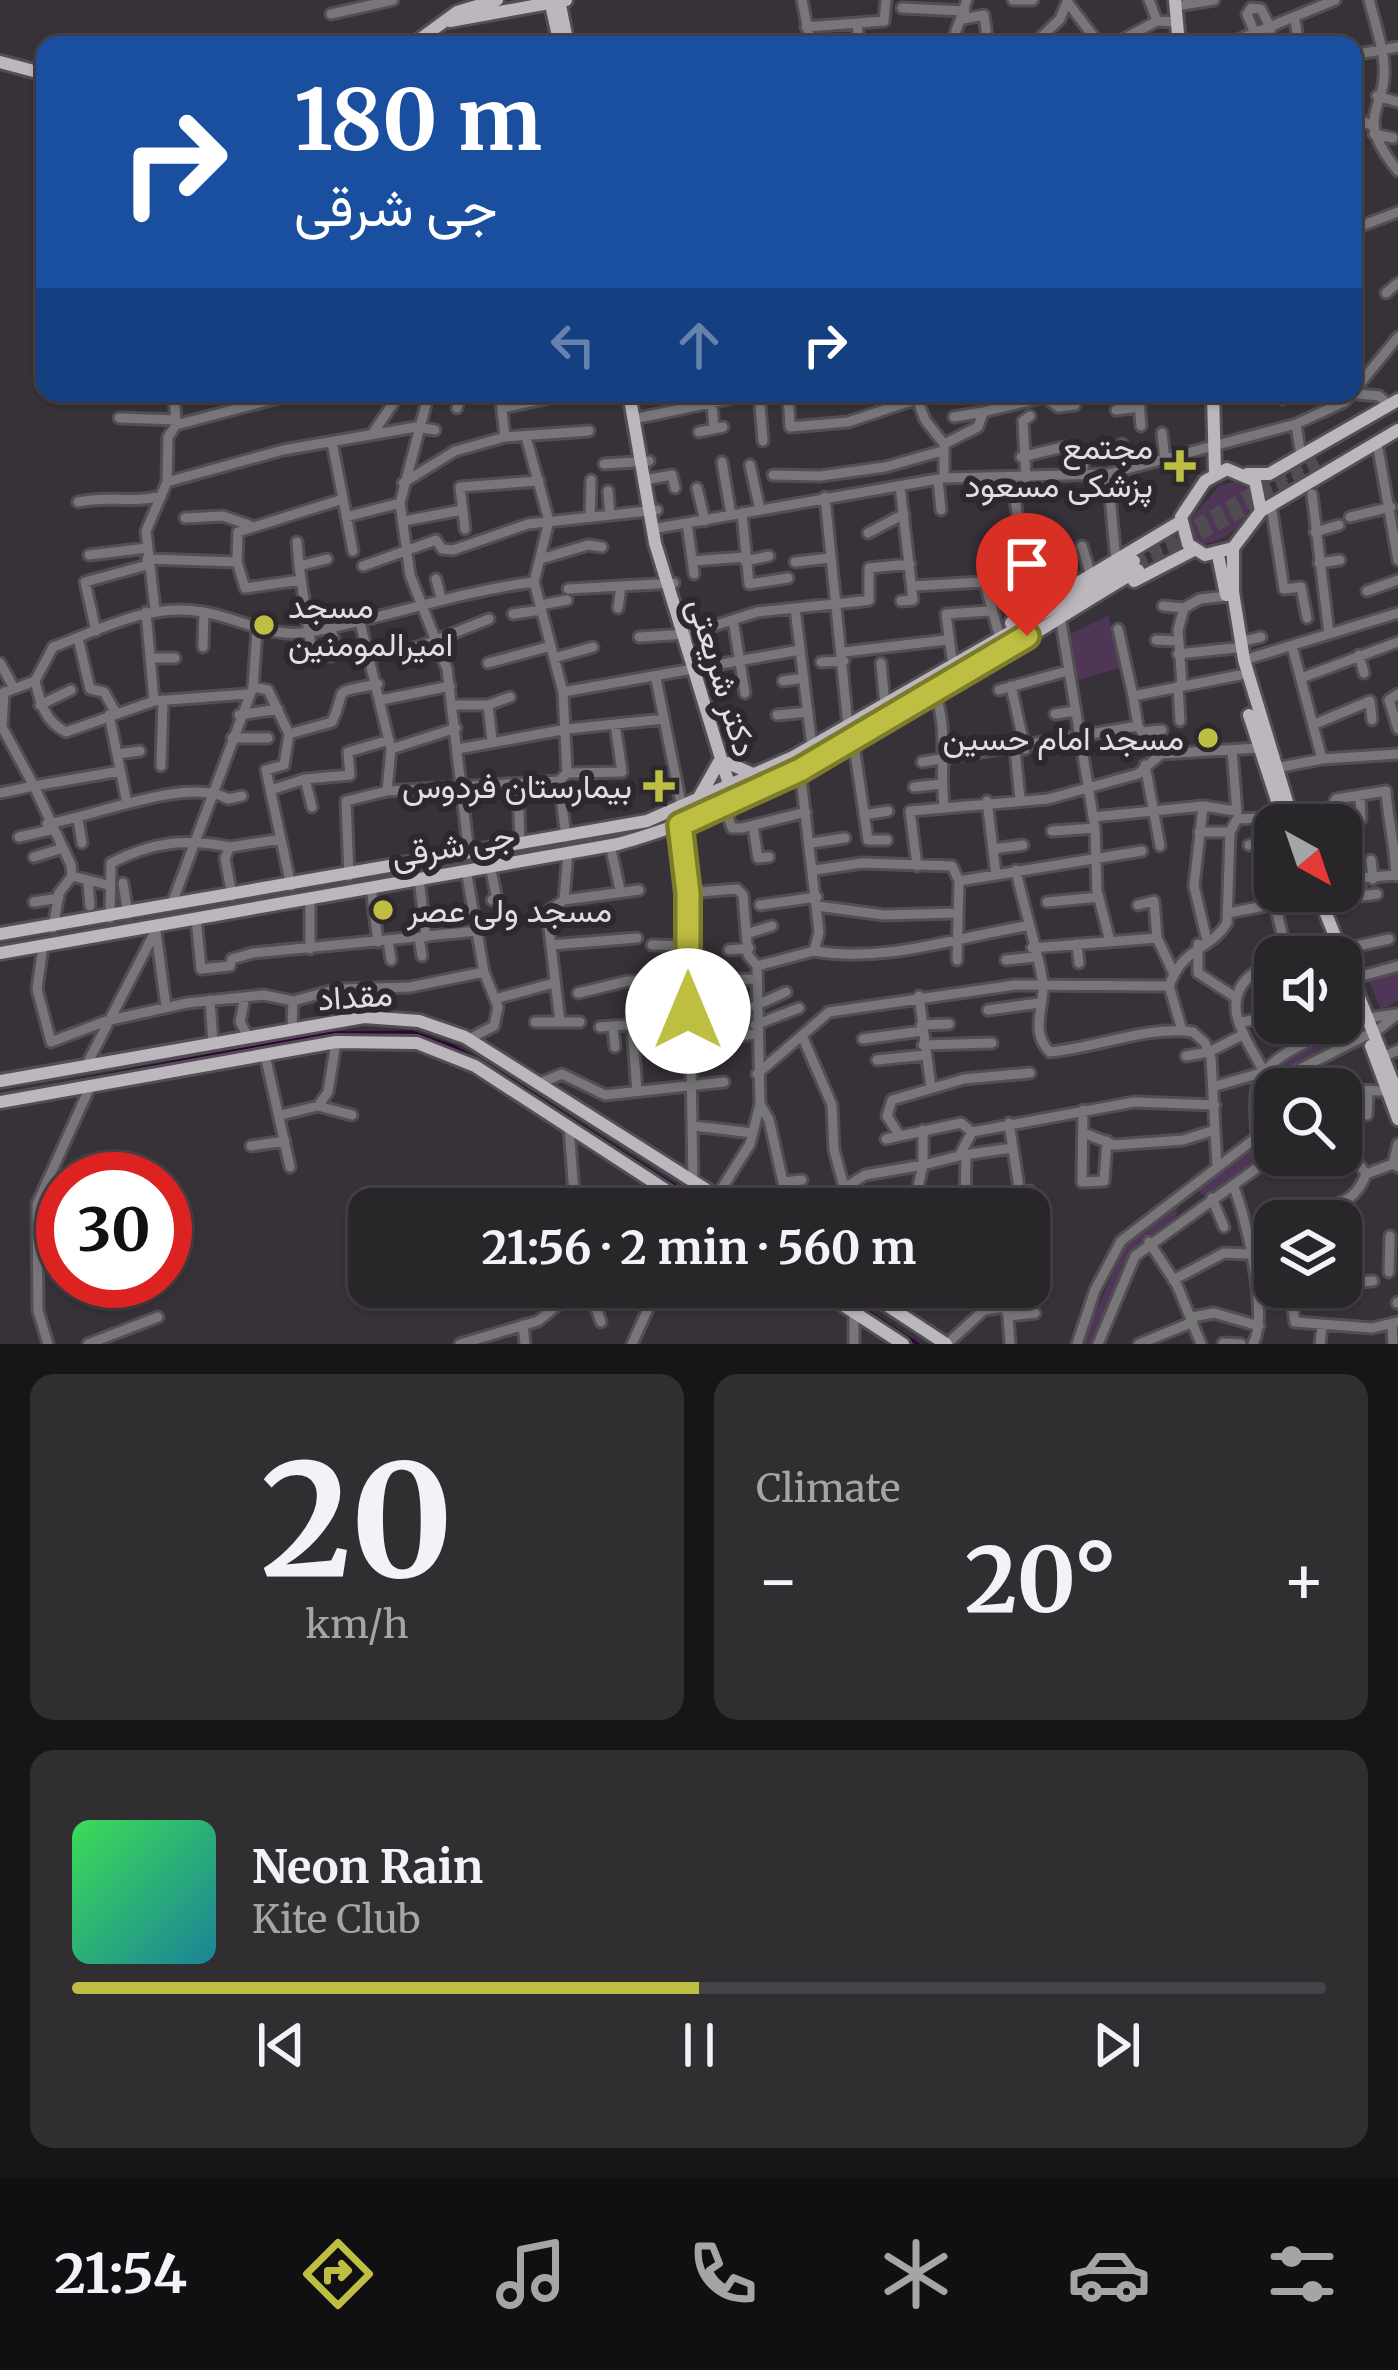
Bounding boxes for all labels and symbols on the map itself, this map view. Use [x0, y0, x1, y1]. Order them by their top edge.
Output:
place label: مجتمع پزشکی مسعود [965, 427, 1153, 508]
marker: مجتمع پزشکی مسعود [1164, 450, 1196, 482]
pin [976, 513, 1078, 636]
place label: مسجد امیرالمومنین [288, 586, 453, 665]
street label: دکتر شریعتی [679, 593, 766, 761]
marker: مسجد امیرالمومنین [251, 612, 277, 638]
place label: مسجد امام حسین [942, 718, 1184, 760]
marker: مسجد امام حسین [1195, 725, 1221, 751]
place label: بیمارستان فردوس [402, 766, 632, 807]
marker: بیمارستان فردوس [643, 770, 675, 802]
north arrow [1254, 804, 1362, 912]
street label: جی شرقی [388, 815, 518, 876]
place label: مسجد ولی عصر [406, 890, 612, 931]
marker: مسجد ولی عصر [370, 897, 396, 923]
position arrow [625, 948, 751, 1074]
street label: مقداد [316, 973, 394, 1020]
speed limit sign: 30 [36, 1152, 192, 1308]

